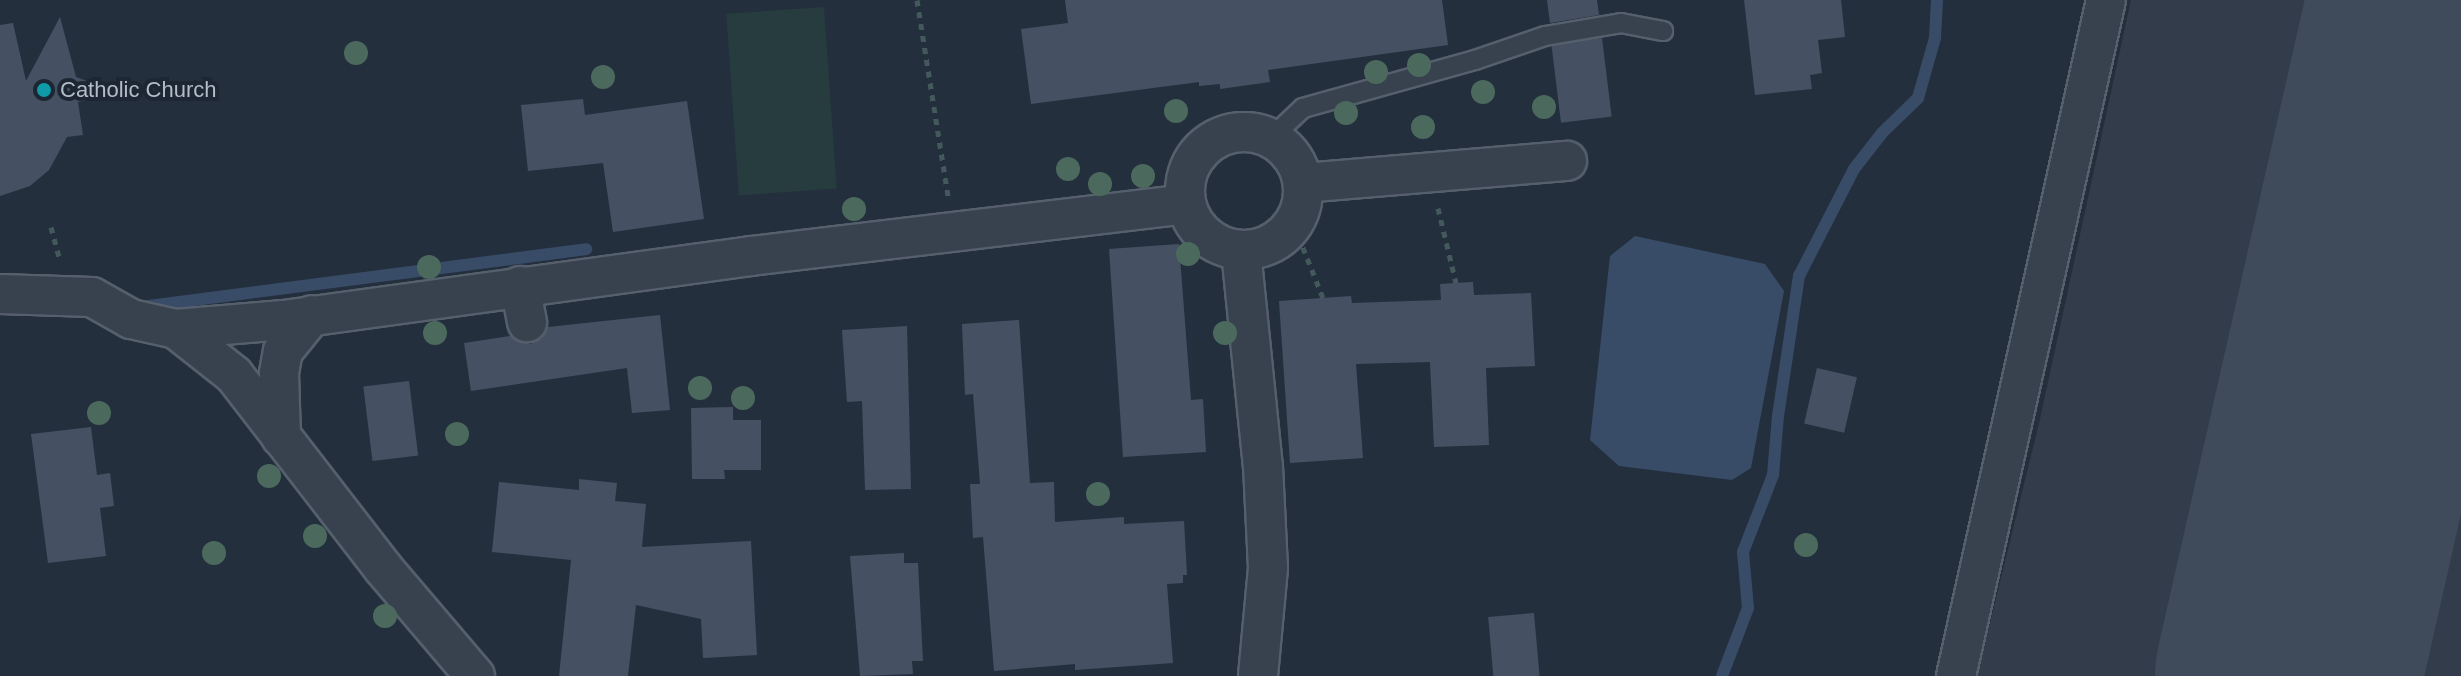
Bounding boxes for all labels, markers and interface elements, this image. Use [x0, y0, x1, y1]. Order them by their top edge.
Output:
place label: Catholic Church [60, 77, 217, 103]
marker: Catholic Church [35, 81, 53, 99]

